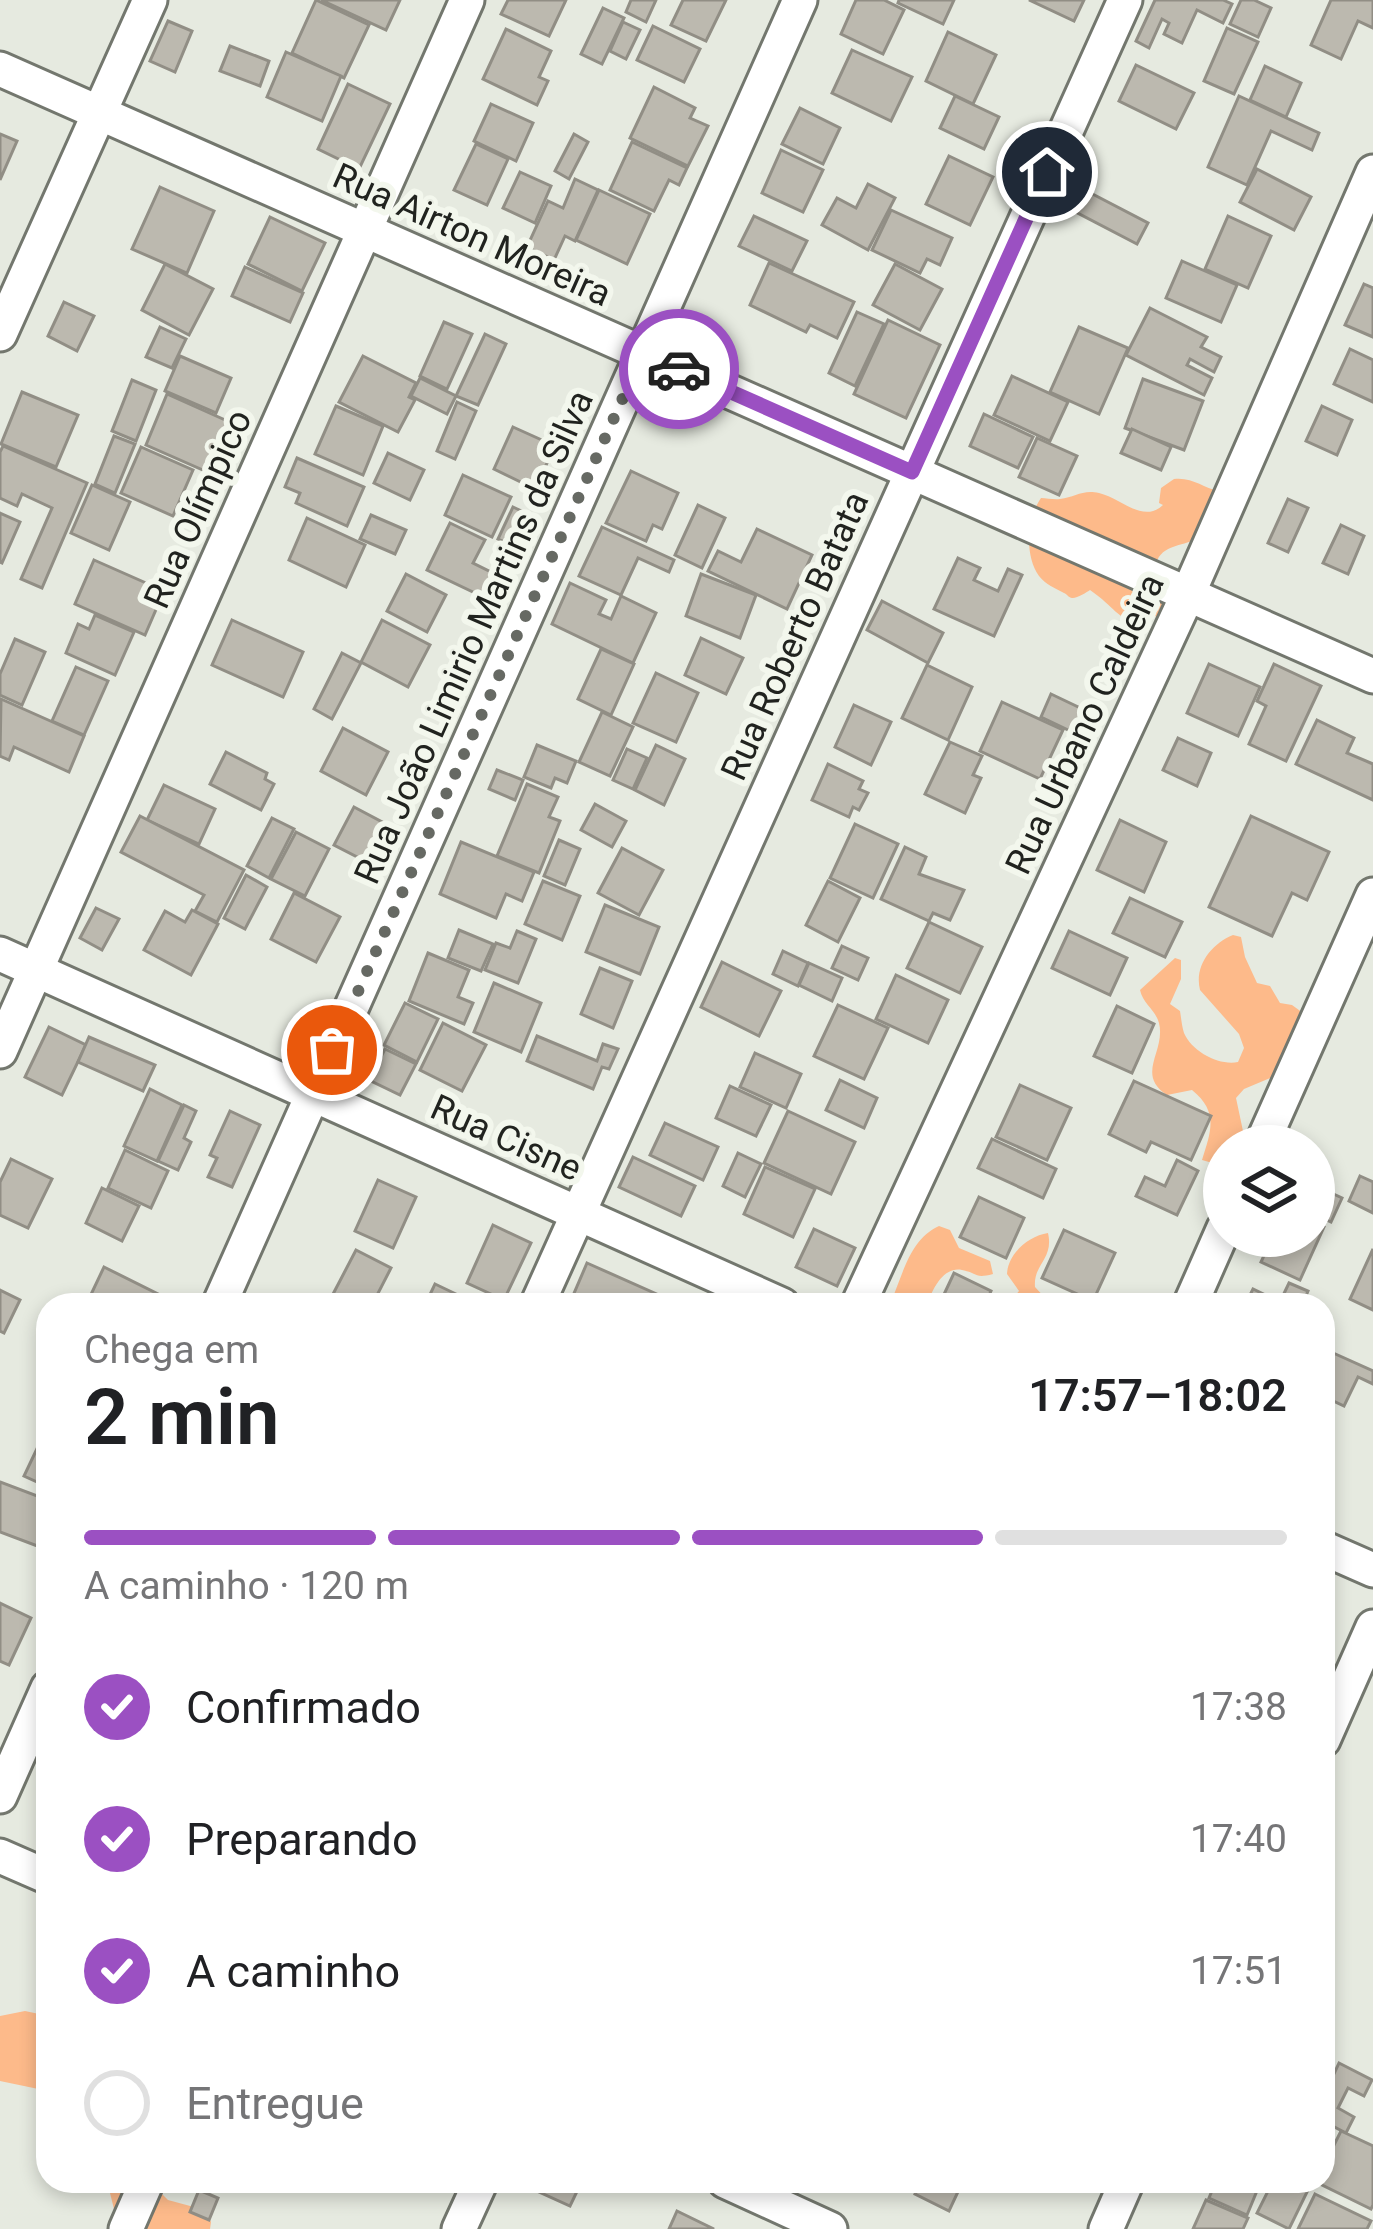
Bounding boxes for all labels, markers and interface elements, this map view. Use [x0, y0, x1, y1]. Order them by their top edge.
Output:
pin [996, 121, 1098, 223]
icon: home [1014, 139, 1080, 205]
street label: Rua Airton Moreira [327, 155, 617, 315]
courier [619, 309, 739, 429]
icon: car [646, 336, 712, 402]
street label: Rua João Limirio Martins da Silva [346, 384, 602, 890]
street label: Rua Olímpico [136, 403, 260, 615]
street label: Rua Roberto Batata [713, 485, 877, 787]
street label: Rua Urbano Caldeira [997, 567, 1173, 881]
pin [281, 999, 383, 1101]
icon: bag [299, 1017, 365, 1083]
street label: Rua Cisne [424, 1086, 588, 1190]
map controls [1203, 1125, 1335, 1257]
button: layers [1203, 1125, 1335, 1257]
text: Chega em [84, 1327, 259, 1373]
text: 17:57–18:02 [1028, 1369, 1287, 1422]
text: 2 min [84, 1372, 280, 1463]
text: A caminho · 120 m [84, 1563, 409, 1609]
icon: check [84, 1674, 150, 1740]
text: Confirmado [186, 1681, 421, 1734]
text: 17:38 [1190, 1684, 1287, 1730]
icon: check [84, 1806, 150, 1872]
text: Preparando [186, 1813, 418, 1866]
text: 17:40 [1190, 1816, 1287, 1862]
icon: check [84, 1938, 150, 2004]
text: A caminho [186, 1945, 400, 1998]
text: 17:51 [1190, 1948, 1287, 1994]
text: Entregue [186, 2077, 364, 2130]

